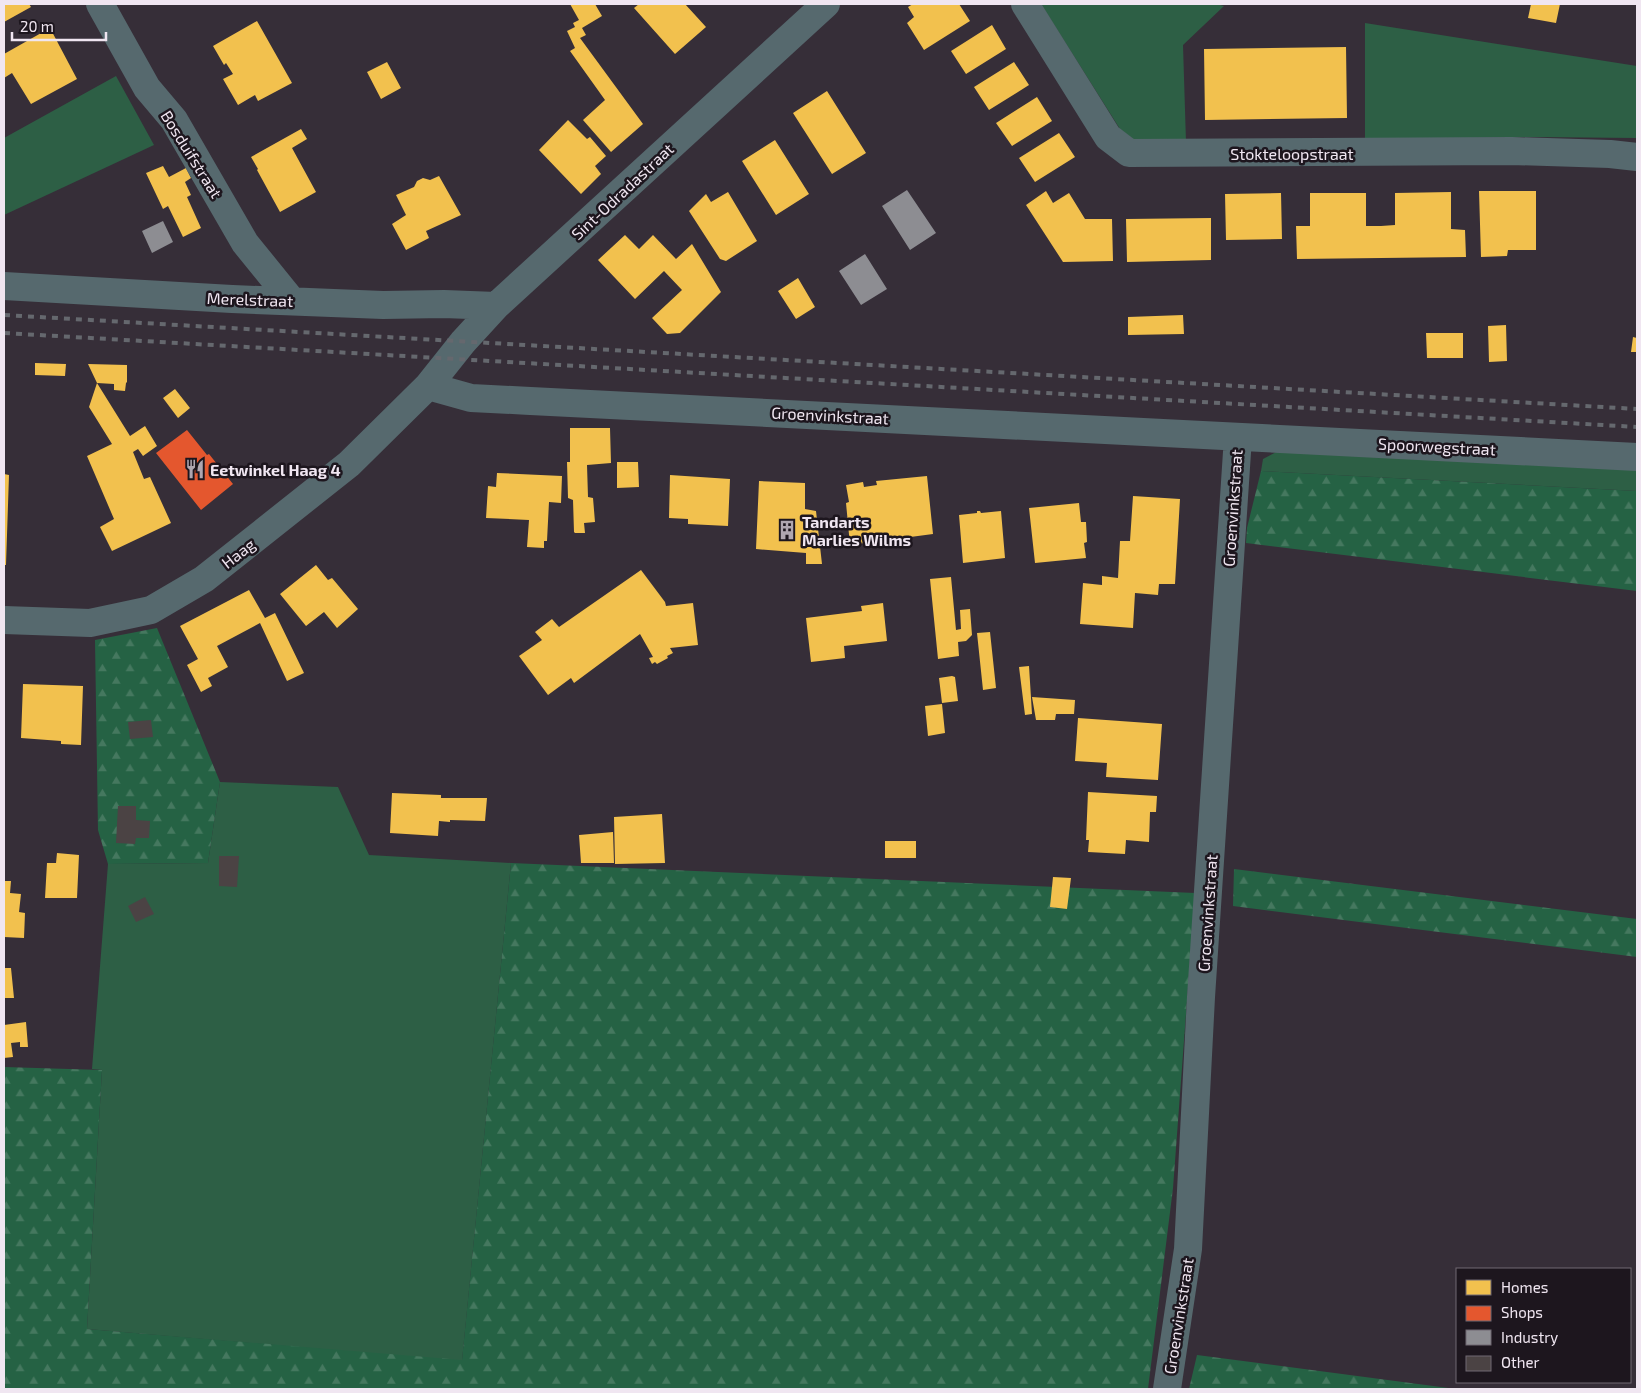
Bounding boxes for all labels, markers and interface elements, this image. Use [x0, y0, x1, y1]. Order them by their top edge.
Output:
scale bar [12, 10, 106, 42]
text: 20 m [20, 17, 54, 35]
street label: Bosduifstraat [158, 107, 226, 201]
street label: Sint-Odradastraat [567, 139, 677, 243]
street label: Stokteloopstraat [1230, 144, 1354, 163]
street label: Merelstraat [206, 288, 294, 310]
street label: Groenvinkstraat [771, 402, 889, 428]
street label: Spoorwegstraat [1378, 433, 1496, 459]
street label: Groenvinkstraat [1218, 449, 1246, 567]
restaurant icon: Eetwinkel Haag 4 [184, 458, 206, 480]
place label: Eetwinkel Haag 4 [210, 460, 341, 479]
place label: Tandarts Marlies Wilms [802, 512, 911, 549]
building icon: Tandarts Marlies Wilms [776, 519, 798, 541]
street label: Haag [217, 534, 259, 572]
street label: Groenvinkstraat [1193, 854, 1221, 972]
street label: Groenvinkstraat [1159, 1257, 1197, 1375]
legend [1456, 1268, 1631, 1383]
text: Homes [1501, 1278, 1548, 1296]
text: Shops [1501, 1303, 1543, 1321]
text: Industry [1501, 1328, 1558, 1346]
text: Other [1501, 1353, 1540, 1371]

